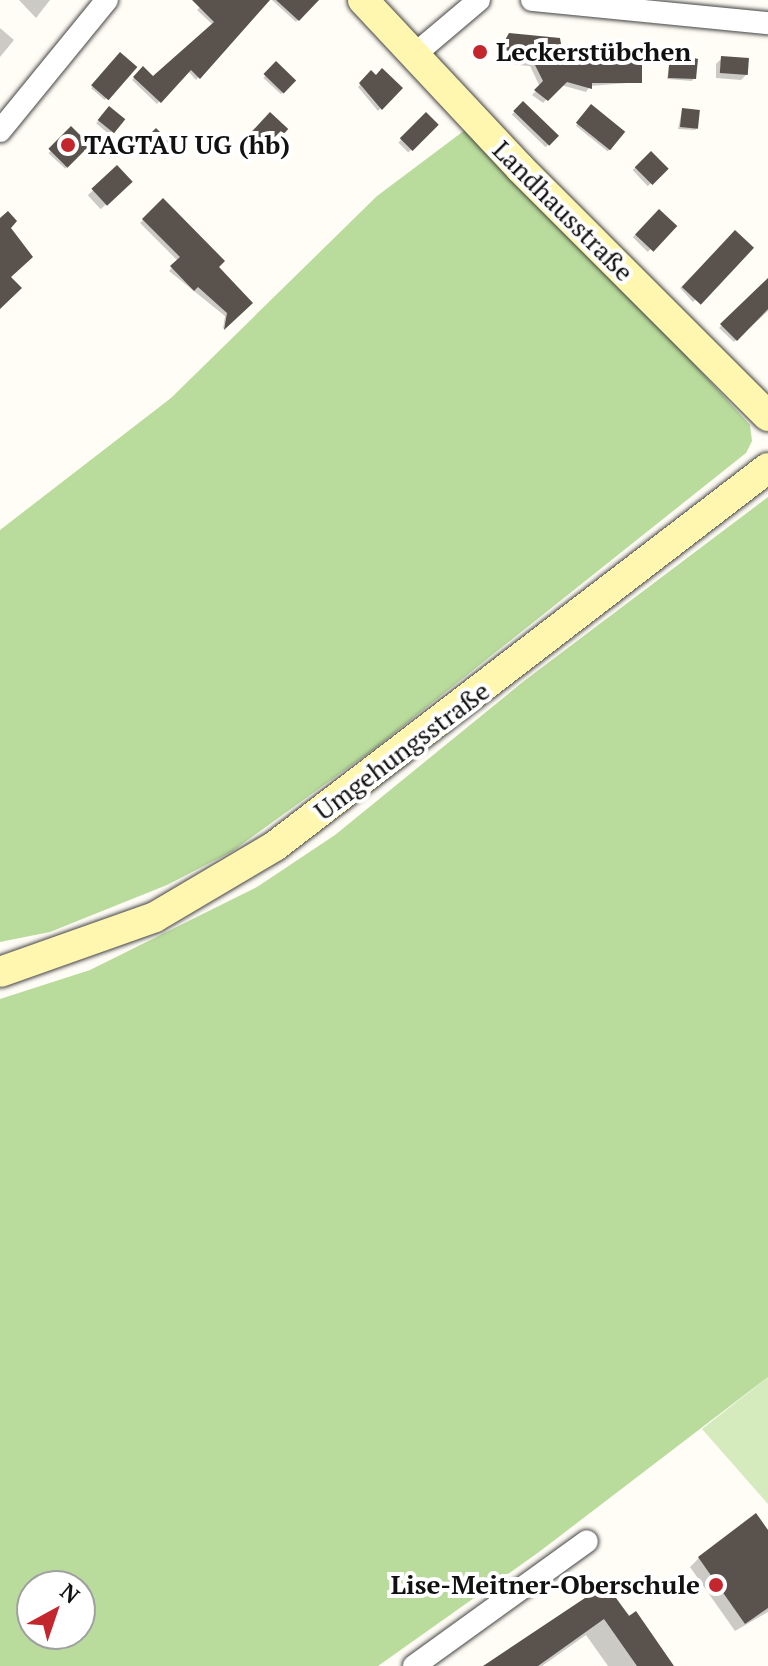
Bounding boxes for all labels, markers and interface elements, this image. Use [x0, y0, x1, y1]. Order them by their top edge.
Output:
place label: Leckerstübchen [496, 36, 691, 68]
marker: Leckerstübchen [471, 43, 489, 61]
place label: TAGTAU UG (hb) [84, 129, 290, 161]
street label: Landhausstraße [486, 134, 640, 288]
marker: TAGTAU UG (hb) [59, 136, 77, 154]
street label: Umgehungsstraße [308, 675, 496, 827]
place label: Lise-Meitner-Oberschule [391, 1569, 700, 1601]
north arrow [16, 1570, 96, 1650]
text: N [55, 1576, 86, 1609]
marker: Lise-Meitner-Oberschule [707, 1576, 725, 1594]

